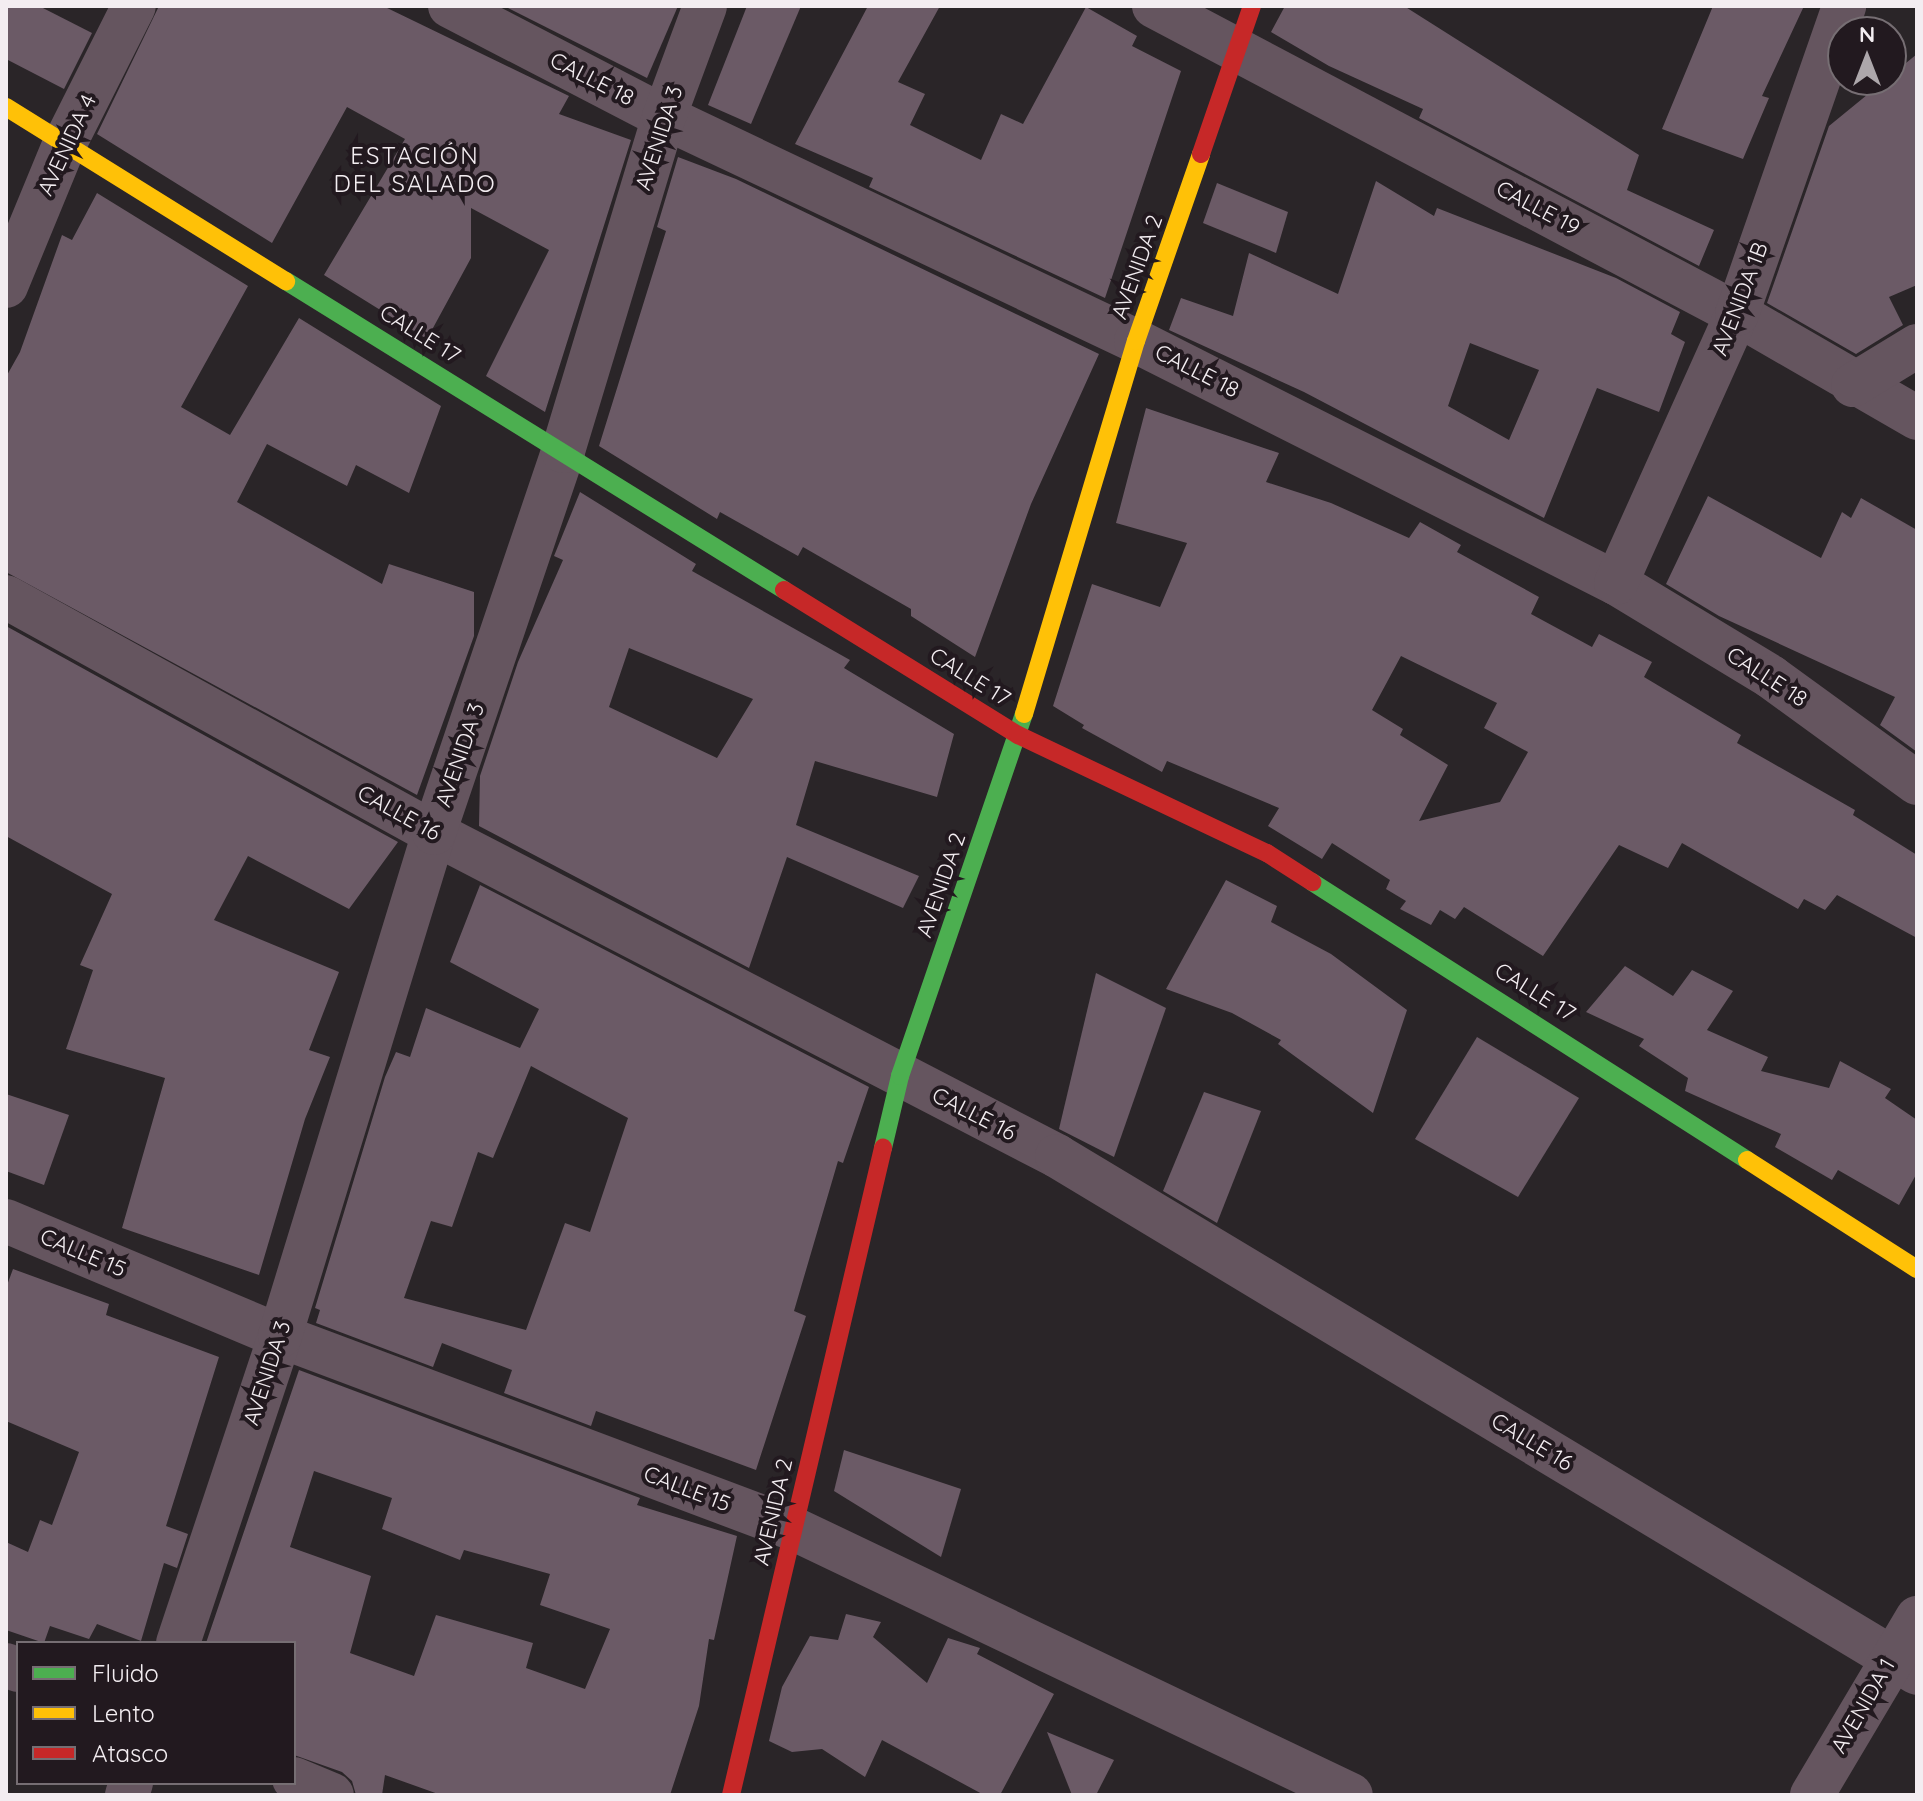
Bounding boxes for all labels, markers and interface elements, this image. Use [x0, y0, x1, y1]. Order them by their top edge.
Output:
north arrow [1827, 16, 1907, 96]
text: N [1859, 20, 1875, 48]
street label: CALLE 18 [546, 47, 638, 111]
street label: AVENIDA 3 [630, 82, 688, 194]
street label: AVENIDA 4 [32, 90, 102, 200]
district label: ESTACIÓN DEL SALADO [333, 142, 497, 198]
street label: CALLE 19 [1492, 175, 1584, 241]
street label: AVENIDA 2 [1106, 211, 1168, 323]
street label: AVENIDA 1B [1706, 239, 1774, 359]
street label: CALLE 17 [375, 299, 465, 369]
street label: CALLE 18 [1151, 339, 1243, 403]
street label: CALLE 18 [1722, 641, 1812, 713]
street label: CALLE 17 [925, 642, 1015, 712]
street label: AVENIDA 3 [430, 699, 490, 811]
street label: CALLE 16 [353, 780, 445, 846]
street label: AVENIDA 2 [911, 829, 971, 941]
street label: CALLE 17 [1490, 957, 1580, 1027]
street label: CALLE 16 [928, 1082, 1020, 1146]
street label: CALLE 15 [36, 1223, 130, 1283]
street label: AVENIDA 3 [238, 1317, 296, 1429]
street label: CALLE 16 [1486, 1407, 1578, 1477]
street label: AVENIDA 2 [748, 1456, 798, 1568]
street label: CALLE 15 [640, 1460, 734, 1518]
legend [16, 1641, 296, 1785]
street label: AVENIDA 1 [1825, 1654, 1901, 1758]
text: Fluido [92, 1658, 159, 1688]
text: Lento [92, 1698, 155, 1728]
text: Atasco [92, 1738, 168, 1768]

